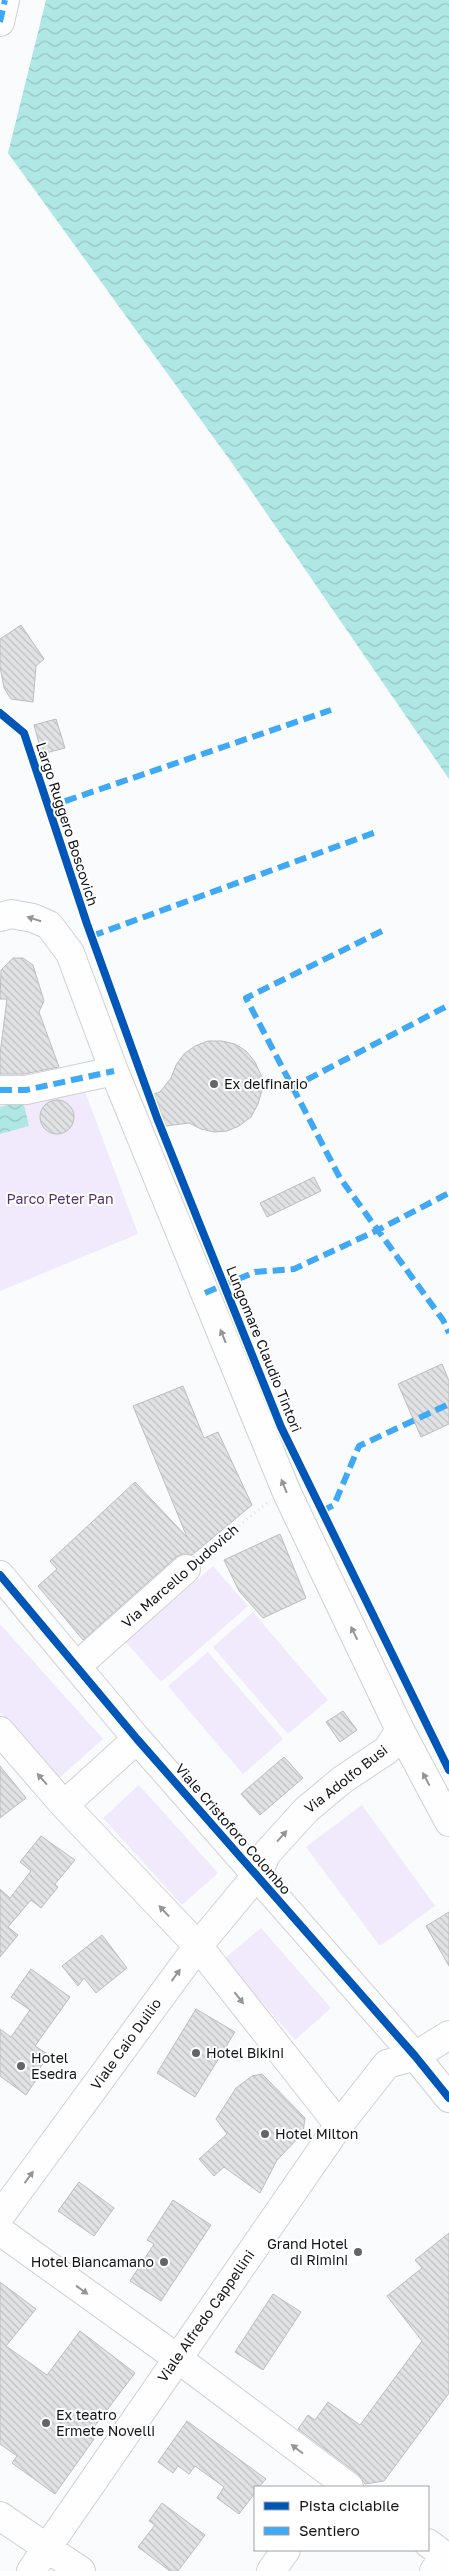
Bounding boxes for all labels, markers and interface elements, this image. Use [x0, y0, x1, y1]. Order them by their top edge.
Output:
street label: Largo Ruggero Boscovich [33, 740, 102, 908]
one-way arrow [26, 915, 41, 923]
place label: Ex delfinario [224, 1075, 308, 1092]
marker: Ex delfinario [208, 1078, 220, 1090]
park label: Parco Peter Pan [6, 1190, 114, 1207]
street label: Lungomare Claudio Tintori [223, 1263, 306, 1434]
one-way arrow [218, 1329, 226, 1343]
one-way arrow [280, 1479, 288, 1493]
street label: Via Marcello Dudovich [118, 1520, 242, 1631]
one-way arrow [349, 1626, 357, 1640]
street label: Via Adolfo Busi [301, 1741, 391, 1816]
street label: Viale Cristoforo Colombo [172, 1760, 295, 1898]
one-way arrow [422, 1771, 430, 1786]
one-way arrow [36, 1772, 47, 1785]
one-way arrow [276, 1830, 288, 1842]
one-way arrow [158, 1905, 170, 1917]
one-way arrow [171, 1969, 182, 1982]
one-way arrow [233, 1991, 244, 2004]
street label: Viale Caio Duilio [87, 1995, 164, 2093]
place label: Hotel Bikini [206, 2044, 284, 2061]
marker: Hotel Bikini [190, 2047, 202, 2059]
place label: Hotel Esedra [31, 2049, 77, 2082]
marker: Hotel Esedra [15, 2060, 27, 2072]
place label: Hotel Milton [275, 2125, 358, 2142]
marker: Hotel Milton [259, 2128, 271, 2140]
one-way arrow [24, 2170, 34, 2184]
place label: Grand Hotel di Rimini [267, 2235, 348, 2268]
street label: Viale Alfredo Cappellini [154, 2246, 258, 2385]
marker: Grand Hotel di Rimini [352, 2246, 364, 2258]
place label: Hotel Biancamano [31, 2253, 154, 2270]
marker: Hotel Biancamano [158, 2256, 170, 2268]
one-way arrow [75, 2285, 89, 2295]
place label: Ex teatro Ermete Novelli [56, 2406, 155, 2439]
marker: Ex teatro Ermete Novelli [40, 2417, 52, 2429]
one-way arrow [291, 2444, 304, 2455]
legend [254, 2486, 429, 2551]
text: Pista ciclabile [299, 2496, 400, 2514]
text: Sentiero [299, 2521, 360, 2539]

